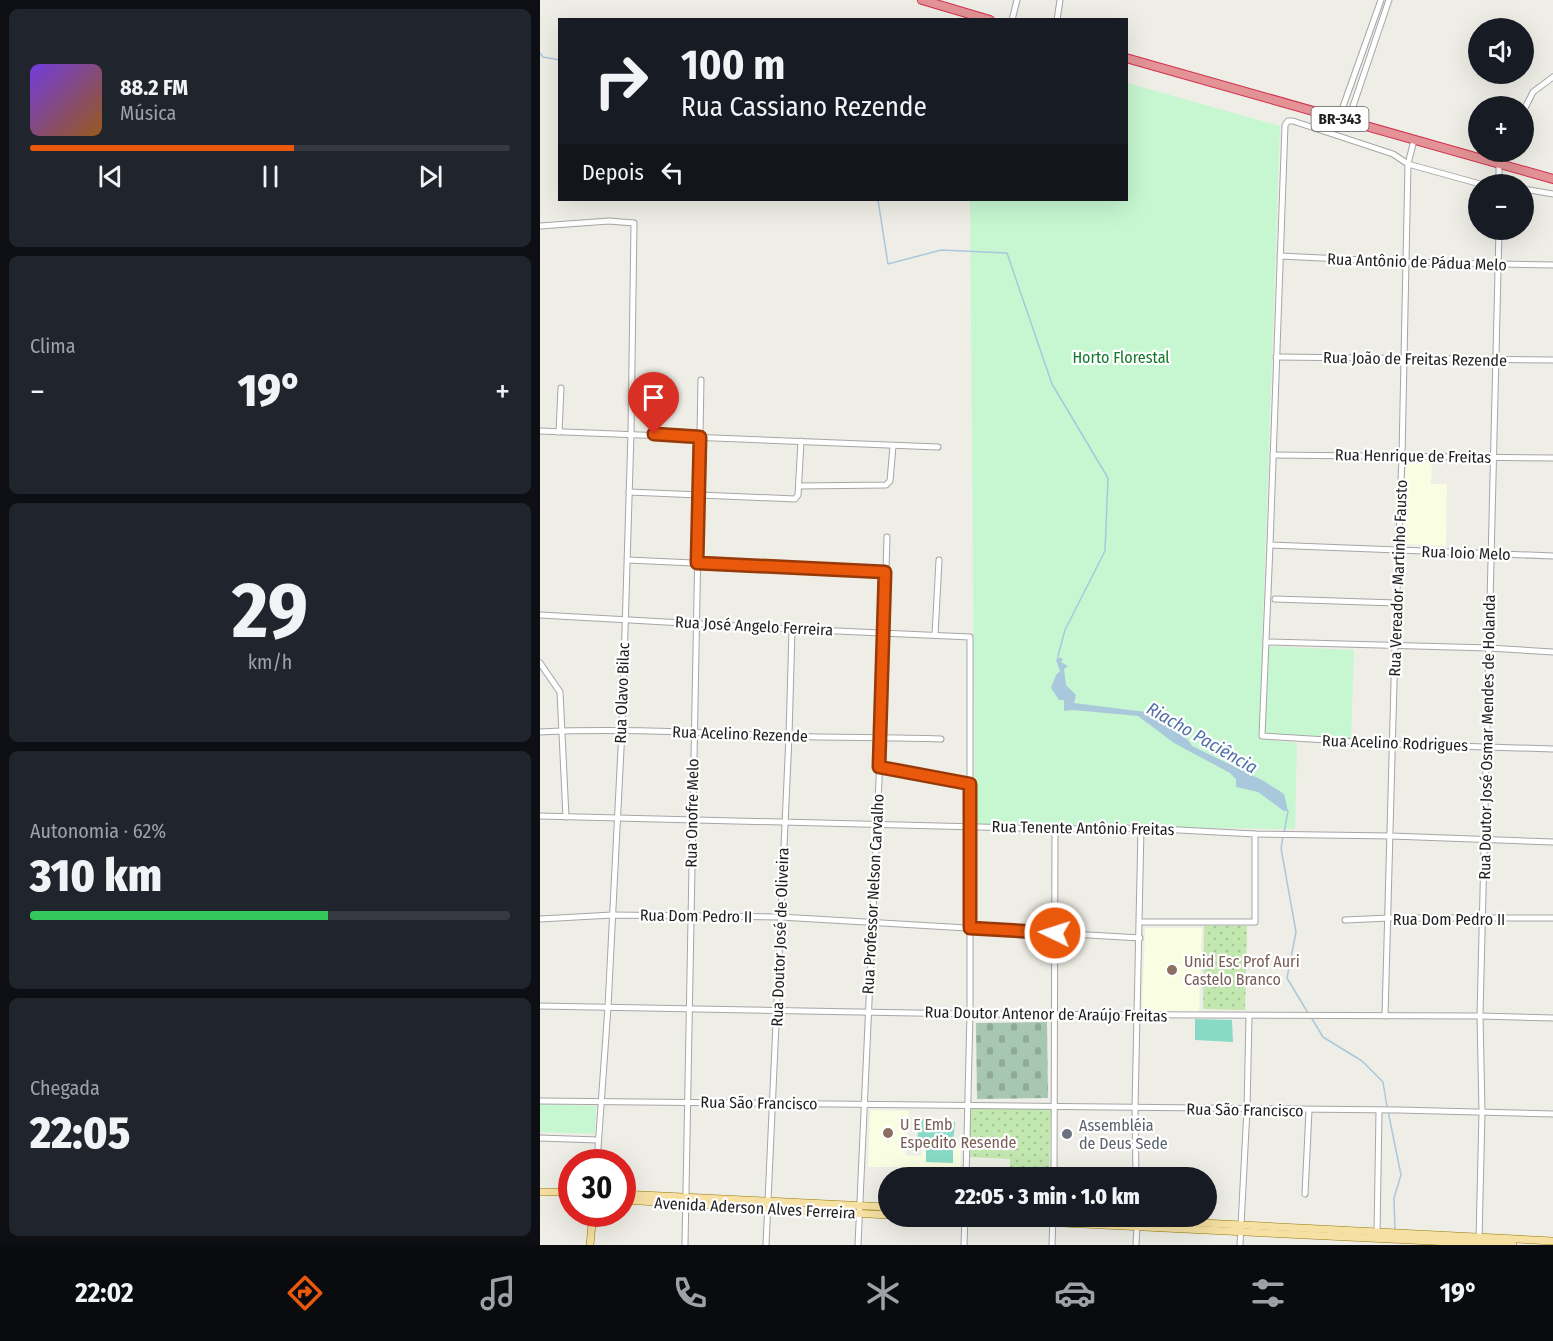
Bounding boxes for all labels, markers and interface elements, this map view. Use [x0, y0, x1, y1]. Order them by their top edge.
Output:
map controls [1468, 18, 1534, 240]
button: sound [1468, 18, 1534, 84]
text: 100 m [681, 40, 785, 90]
icon: right [582, 42, 660, 120]
text: 88.2 FM [120, 74, 188, 101]
text: Rua Cassiano Rezende [681, 91, 927, 123]
button: + [1468, 96, 1534, 162]
text: Música [120, 101, 176, 125]
road number: BR-343 [1312, 107, 1368, 131]
icon: left [656, 156, 689, 189]
text: Depois [582, 159, 644, 186]
icon: previous [94, 160, 127, 193]
icon: pause [254, 160, 287, 193]
icon: next [414, 160, 447, 193]
button: − [1468, 174, 1534, 240]
street label: Rua Antônio de Pádua Melo [1327, 249, 1507, 275]
text: Clima [30, 334, 75, 358]
park label: Horto Florestal [1072, 348, 1170, 367]
street label: Rua João de Freitas Rezende [1323, 348, 1507, 370]
text: 19° [238, 364, 302, 418]
text: − [30, 372, 45, 412]
text: + [495, 372, 510, 412]
pin [628, 372, 679, 434]
icon: arrive [637, 381, 670, 414]
street label: Rua Henrique de Freitas [1335, 445, 1492, 467]
street label: Rua Vereador Martinho Fausto [1385, 479, 1411, 677]
street label: Rua Ioio Melo [1421, 542, 1511, 564]
text: 29 [232, 564, 308, 658]
street label: Rua Doutor José Osmar Mendes de Holanda [1475, 594, 1499, 880]
street label: Rua José Angelo Ferreira [674, 612, 834, 640]
street label: Rua Olavo Bilac [611, 642, 633, 744]
text: km/h [248, 650, 292, 674]
water label: Riacho Paciência [1143, 697, 1261, 779]
street label: Rua Acelino Rezende [672, 722, 808, 746]
street label: Rua Acelino Rodrigues [1322, 731, 1468, 755]
street label: Rua Onofre Melo [682, 758, 702, 868]
street label: Rua Professor Nelson Carvalho [858, 793, 888, 995]
street label: Rua Tenente Antônio Freitas [992, 817, 1175, 839]
text: Autonomia · 62% [30, 819, 166, 843]
street label: Rua Doutor José de Oliveira [767, 847, 793, 1027]
text: 310 km [30, 849, 162, 903]
position arrow [1023, 901, 1087, 965]
street label: Rua Dom Pedro II [640, 906, 752, 926]
street label: Rua Dom Pedro II [1393, 910, 1505, 929]
place label: Unid Esc Prof Auri Castelo Branco [1184, 952, 1300, 989]
marker: Unid Esc Prof Auri Castelo Branco [1165, 963, 1179, 977]
street label: Rua Doutor Antenor de Araújo Freitas [924, 1002, 1168, 1026]
text: Chegada [30, 1076, 100, 1100]
street label: Rua São Francisco [700, 1092, 818, 1114]
street label: Rua São Francisco [1186, 1099, 1304, 1121]
text: 22:05 [30, 1106, 130, 1160]
place label: U E Emb Espedito Resende [900, 1115, 1017, 1152]
place label: Assembléia de Deus Sede [1079, 1116, 1168, 1153]
marker: U E Emb Espedito Resende [881, 1126, 895, 1140]
marker: Assembléia de Deus Sede [1060, 1127, 1074, 1141]
speed limit sign: 30 [558, 1149, 636, 1227]
text: 22:05 · 3 min · 1.0 km [955, 1183, 1140, 1210]
street label: Avenida Aderson Alves Ferreira [654, 1193, 856, 1223]
icon: directions [284, 1272, 326, 1314]
icon: music [477, 1272, 519, 1314]
icon: phone [669, 1272, 711, 1314]
icon: climate [862, 1272, 904, 1314]
icon: car [1054, 1272, 1096, 1314]
icon: filters [1247, 1272, 1289, 1314]
text: 22:02 [75, 1277, 133, 1309]
text: 19° [1440, 1277, 1478, 1309]

